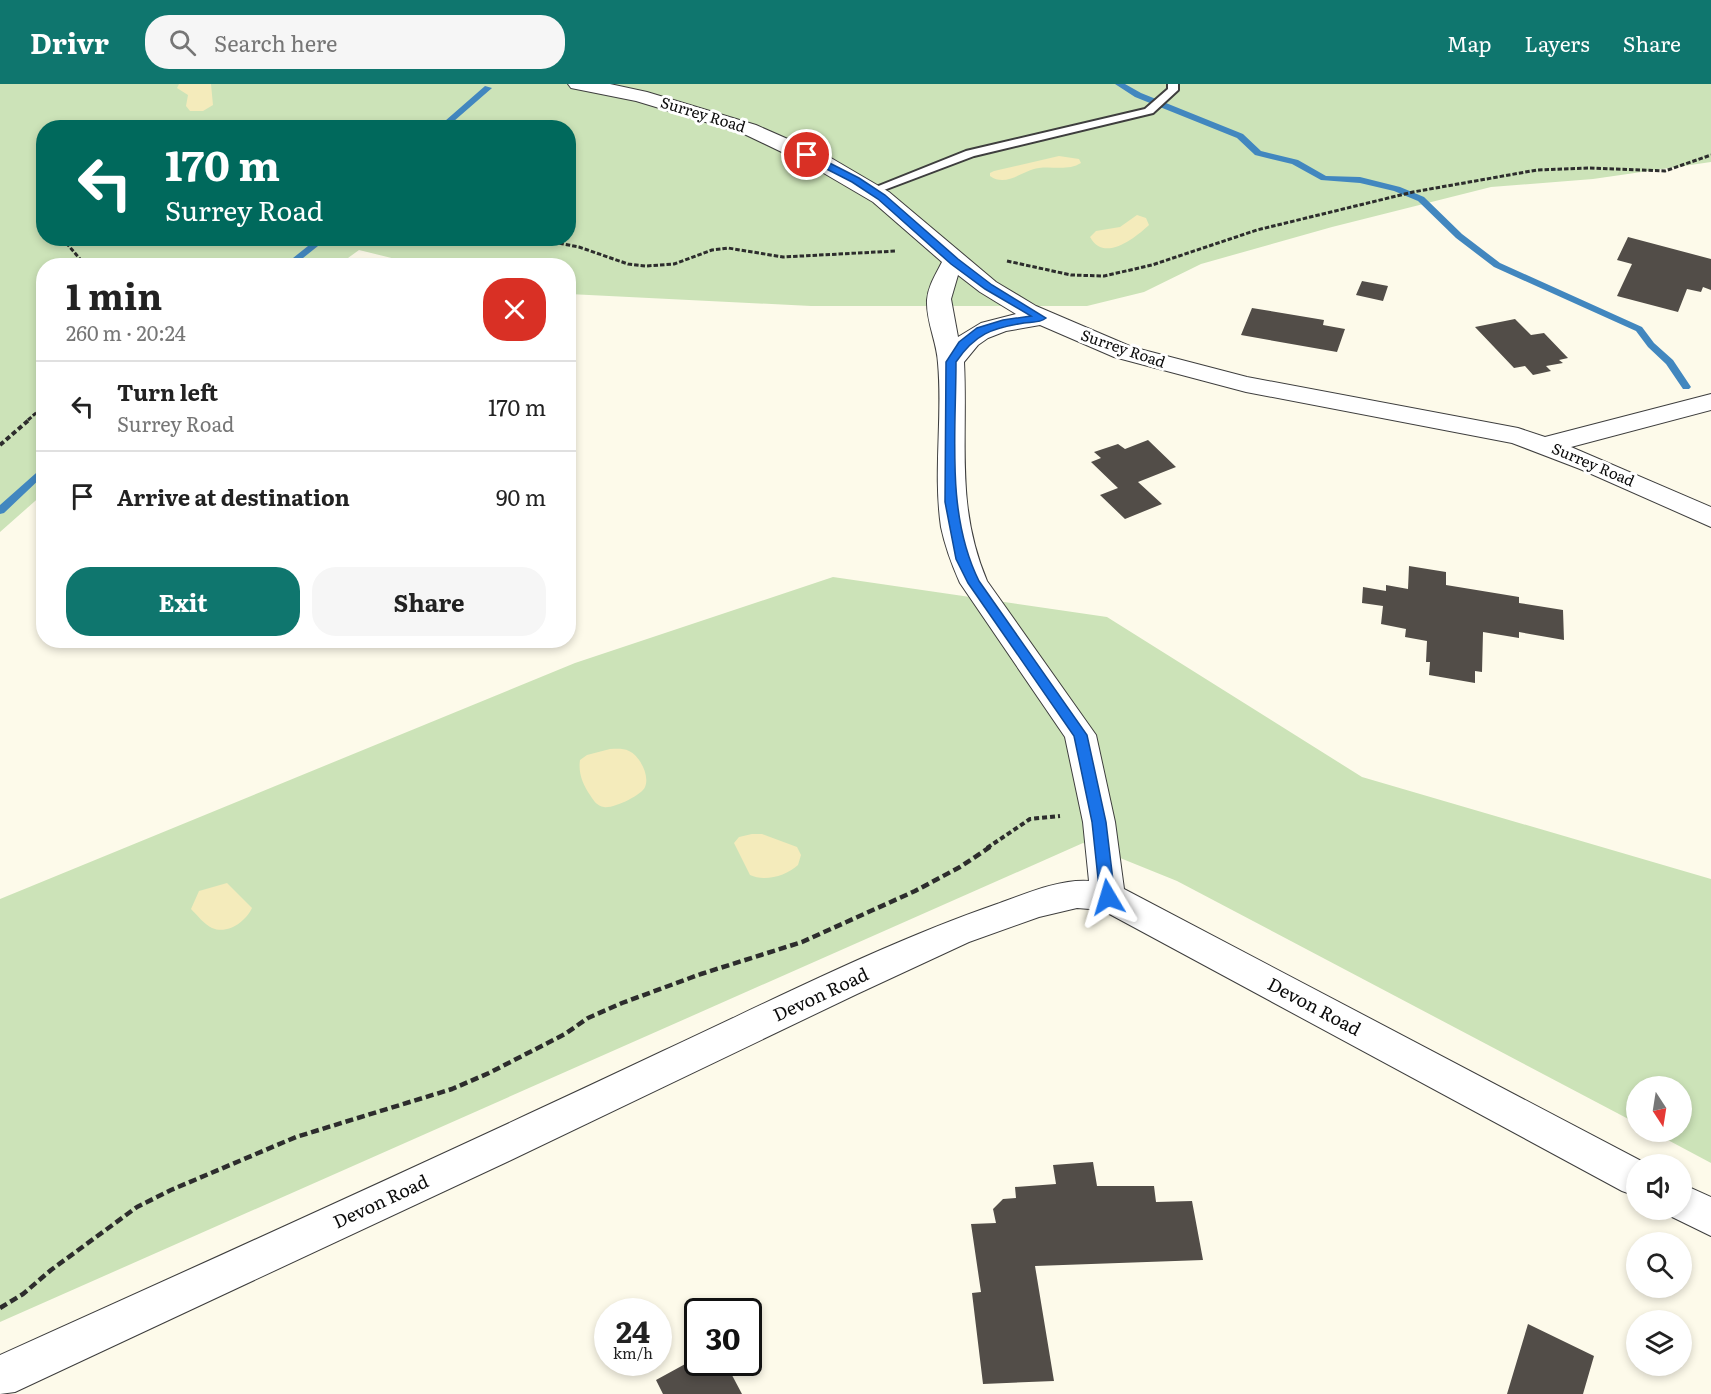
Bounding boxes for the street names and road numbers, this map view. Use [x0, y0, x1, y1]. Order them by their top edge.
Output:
street label: Surrey Road [658, 90, 749, 137]
street label: Surrey Road [1078, 322, 1169, 373]
street label: Surrey Road [1549, 436, 1639, 491]
street label: Devon Road [768, 960, 873, 1028]
street label: Devon Road [1263, 970, 1366, 1042]
street label: Devon Road [328, 1167, 433, 1235]

